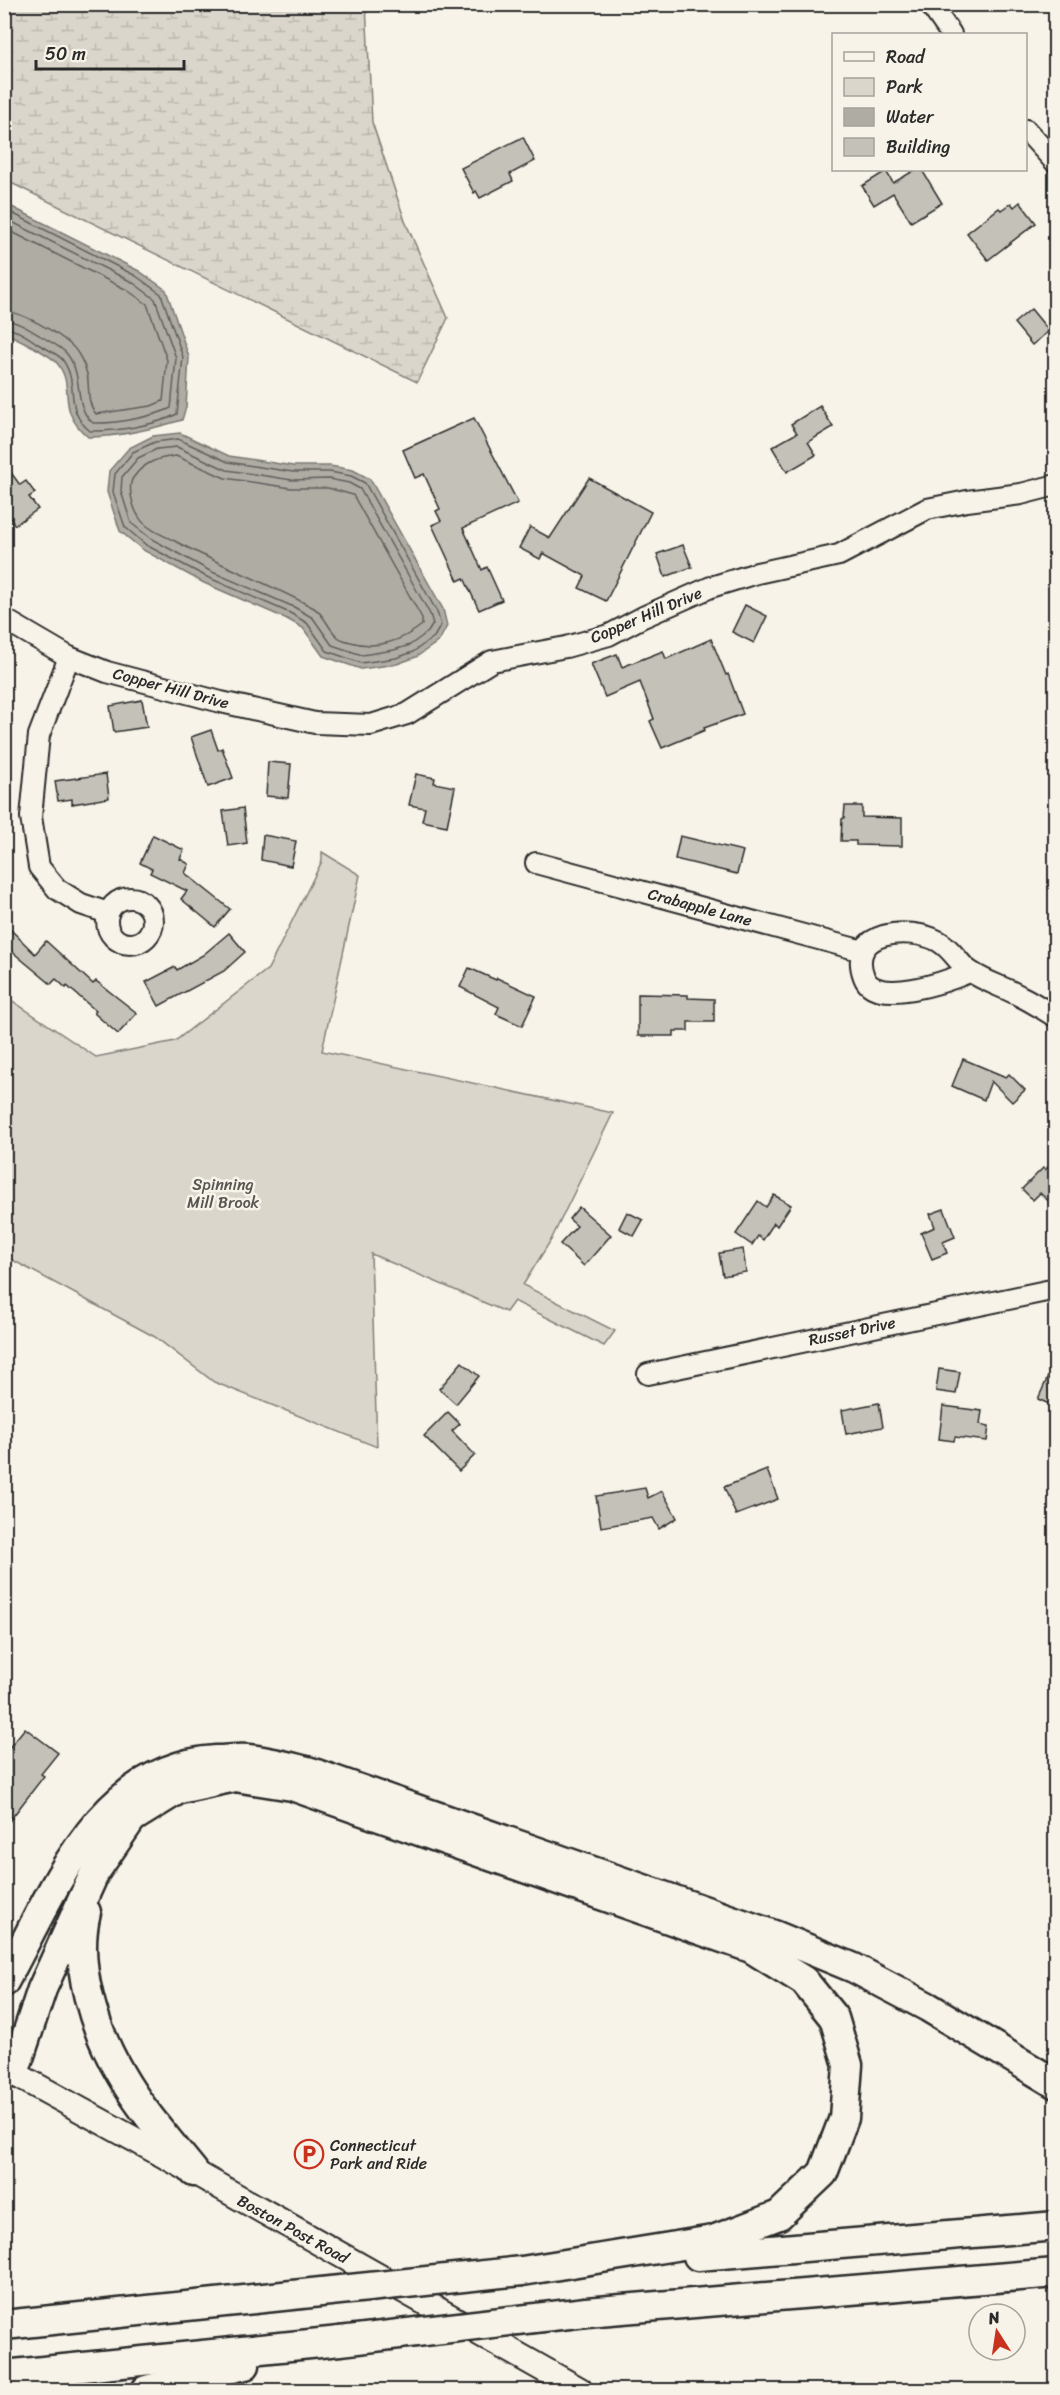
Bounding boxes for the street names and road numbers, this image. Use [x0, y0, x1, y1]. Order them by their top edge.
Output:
street label: Copper Hill Drive [585, 578, 707, 652]
street label: Copper Hill Drive [110, 659, 232, 717]
street label: Crabapple Lane [645, 879, 755, 935]
street label: Russet Drive [806, 1308, 898, 1354]
street label: Boston Post Road [232, 2186, 356, 2272]

